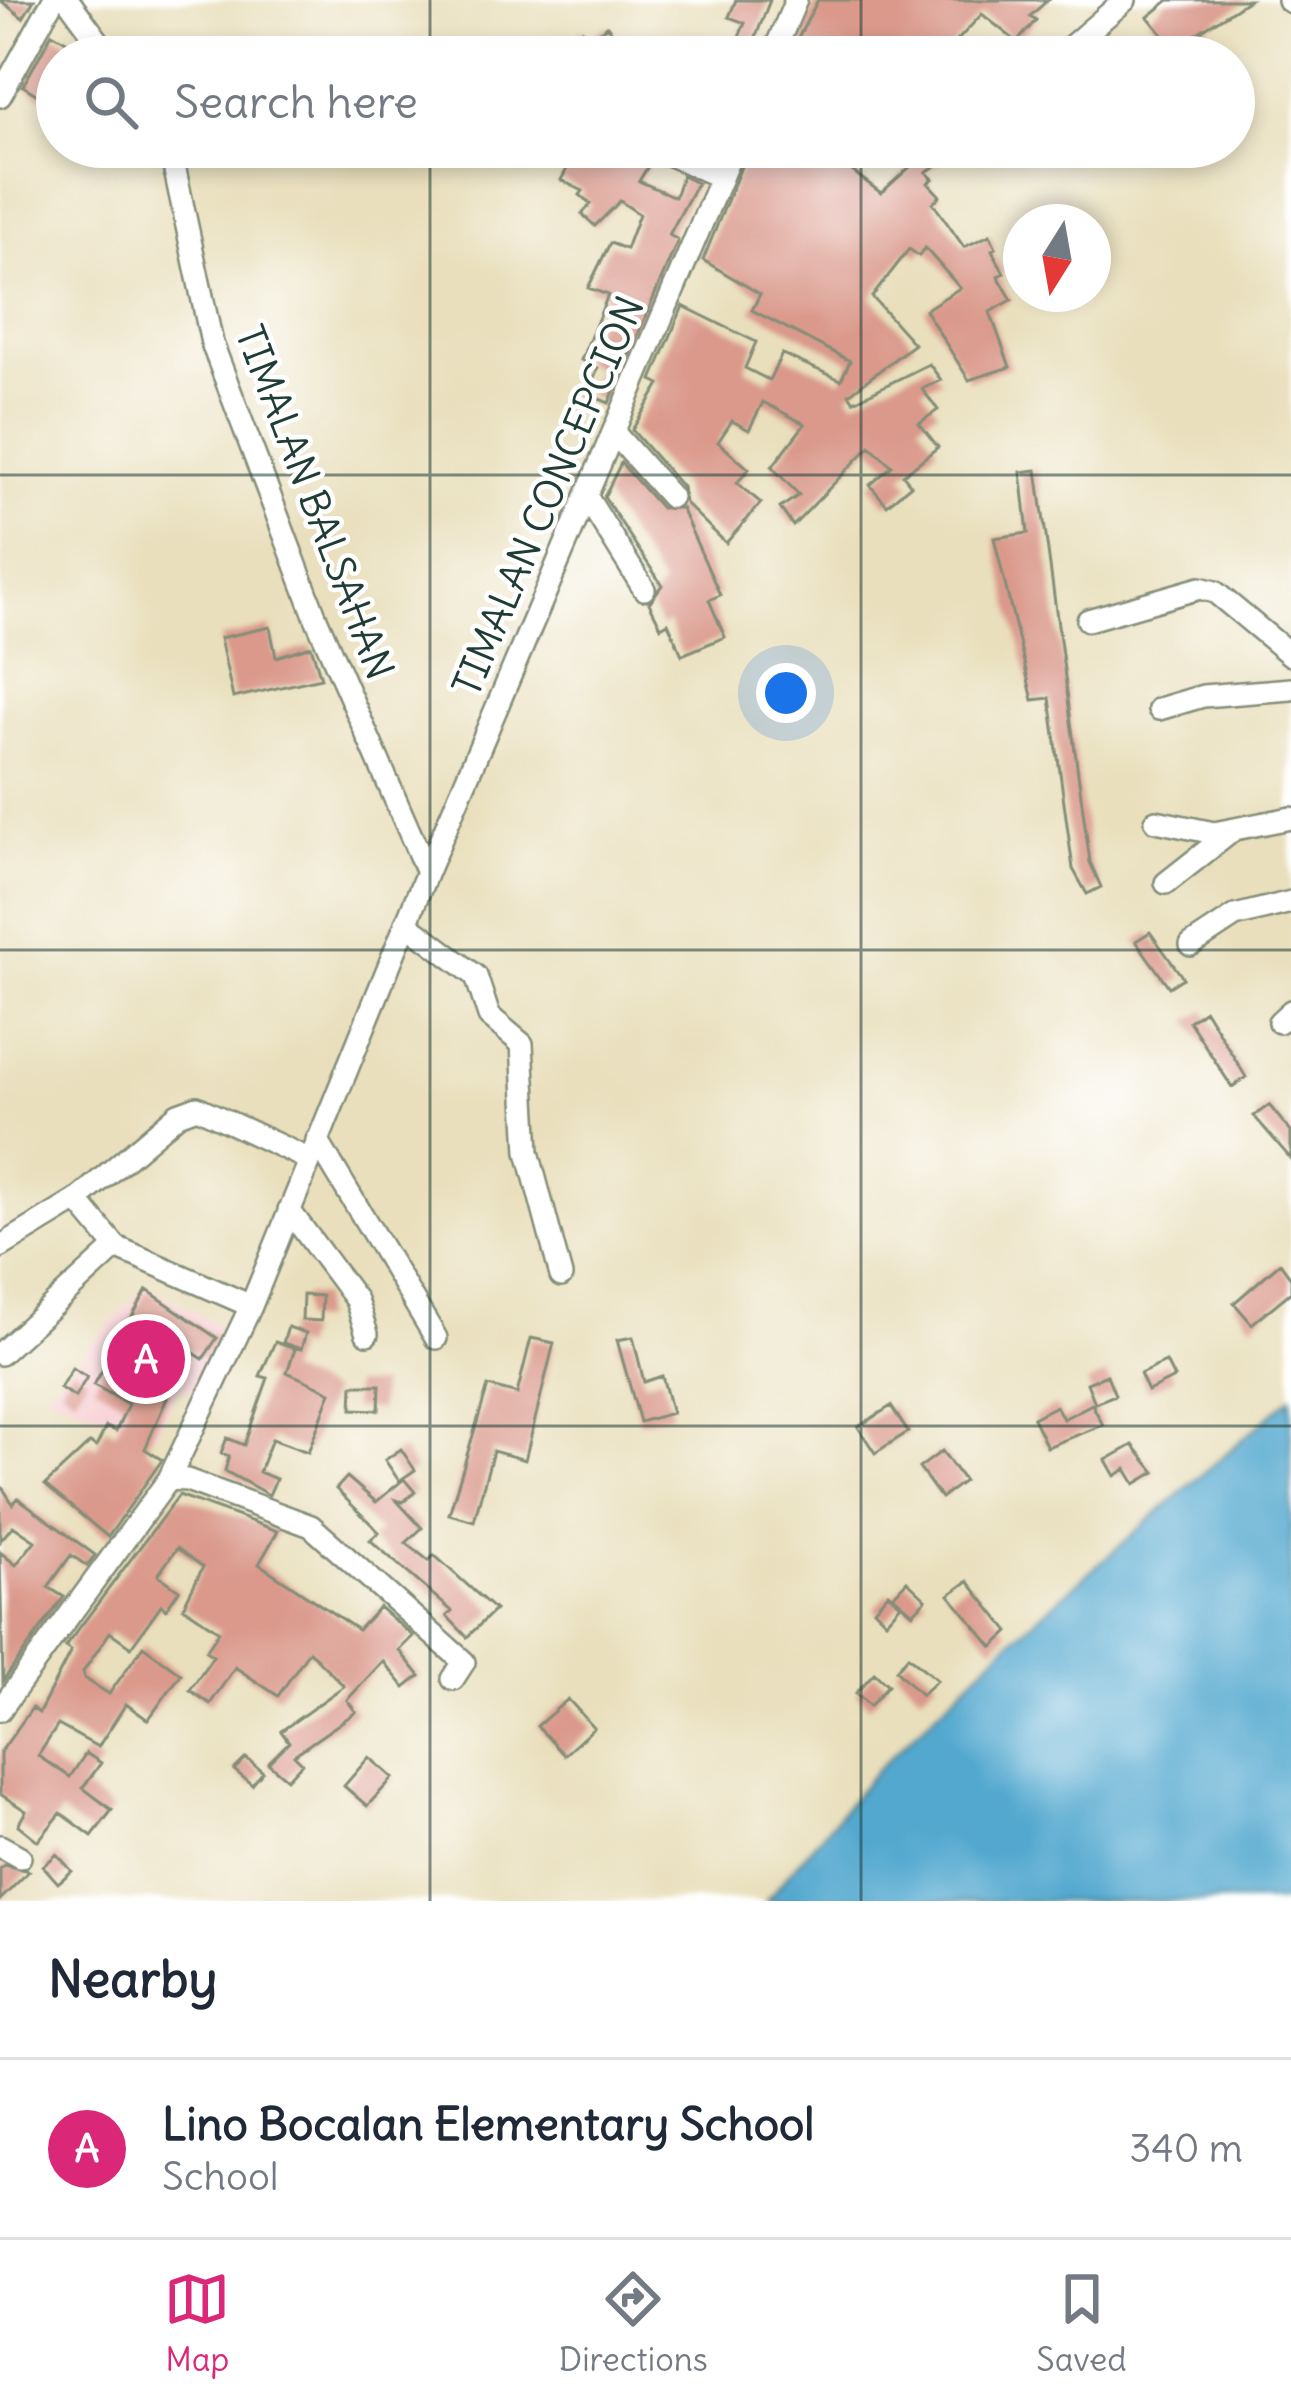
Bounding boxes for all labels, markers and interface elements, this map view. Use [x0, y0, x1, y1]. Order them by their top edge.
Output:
search box [36, 36, 1255, 168]
icon: search [78, 69, 144, 135]
text: Search here [174, 74, 418, 130]
north arrow [1003, 204, 1111, 312]
street label: TIMALAN CONCEPCION [442, 289, 655, 703]
street label: TIMALAN BALSAHAN [224, 318, 405, 686]
your location [756, 663, 816, 723]
pin: A [107, 1314, 185, 1404]
text: Nearby [48, 1947, 217, 2011]
text: Lino Bocalan Elementary School [162, 2096, 814, 2152]
text: A [74, 2124, 100, 2173]
text: 340 m [1129, 2124, 1243, 2173]
text: School [162, 2152, 279, 2201]
tab: Map [164, 2266, 230, 2380]
tab: Directions [559, 2266, 708, 2380]
tab: Saved [1036, 2266, 1127, 2380]

